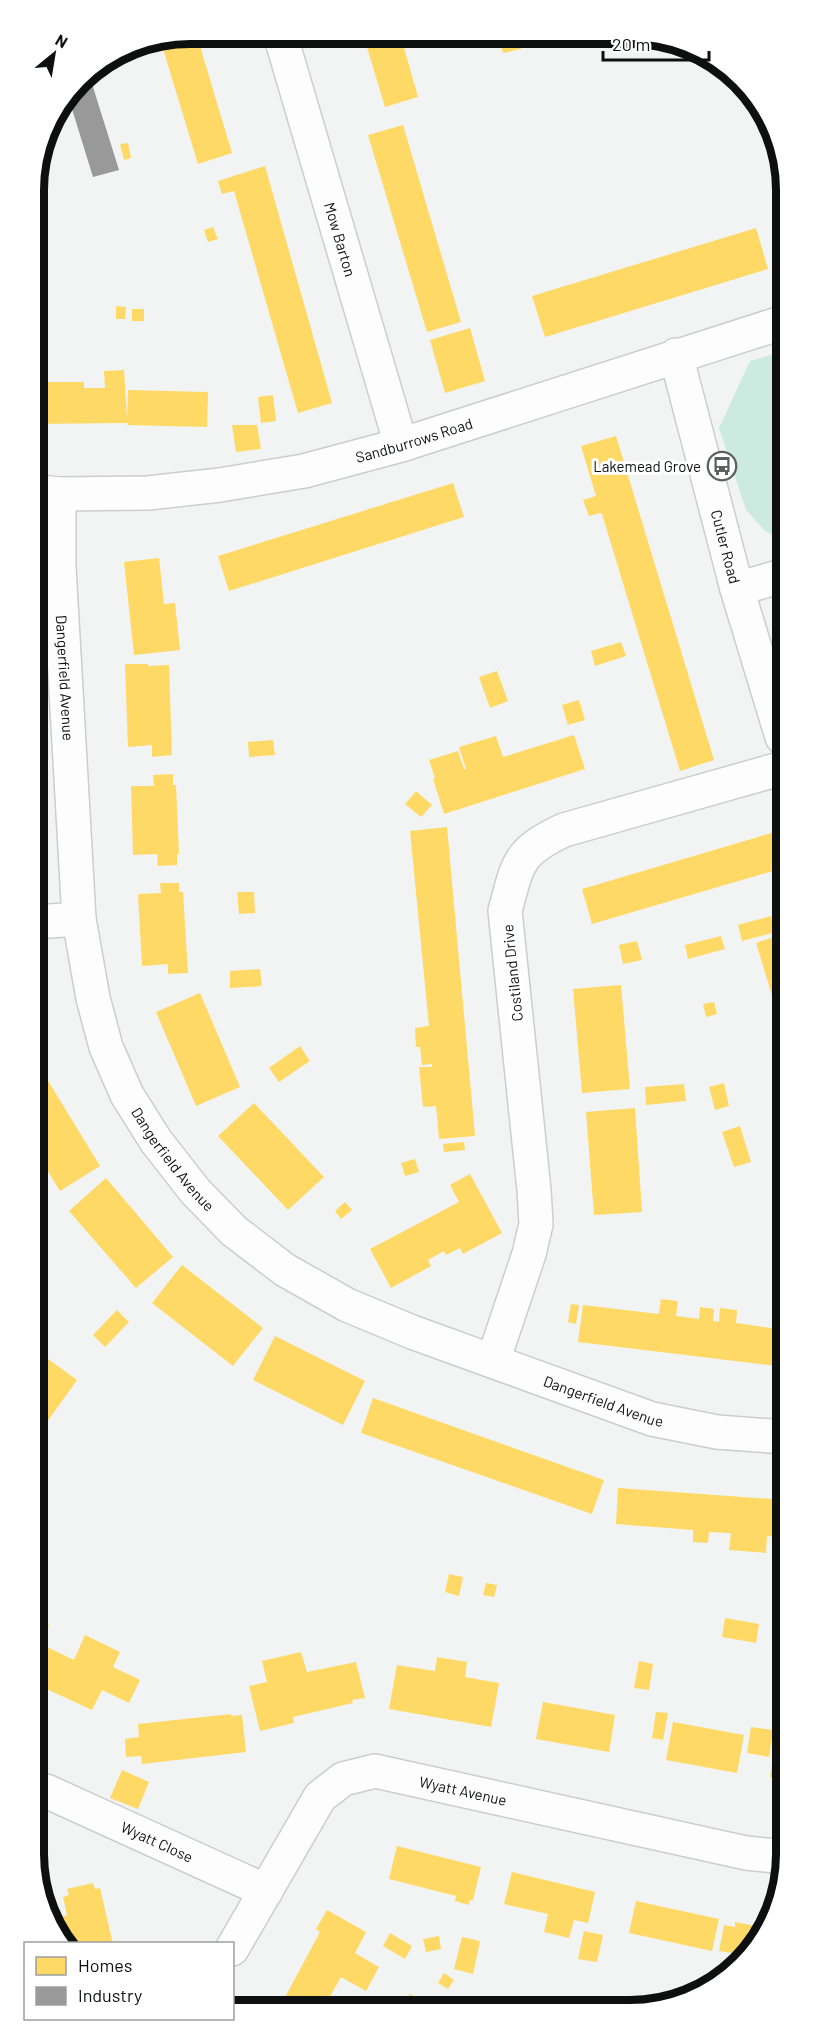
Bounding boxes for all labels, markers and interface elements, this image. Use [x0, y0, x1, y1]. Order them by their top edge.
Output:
north arrow [24, 24, 84, 84]
scale bar [603, 24, 710, 62]
text: N [52, 30, 71, 51]
text: 20 m [612, 33, 650, 55]
street label: Mow Barton [321, 200, 360, 279]
street label: Sandburrows Road [353, 414, 475, 466]
bus stop icon: Lakemead Grove [706, 450, 738, 482]
place label: Lakemead Grove [593, 457, 701, 475]
street label: Cutler Road [708, 508, 744, 586]
street label: Dangerfield Avenue [53, 614, 78, 741]
street label: Costiland Drive [498, 924, 526, 1022]
street label: Dangerfield Avenue [128, 1104, 218, 1215]
street label: Dangerfield Avenue [541, 1371, 665, 1430]
street label: Wyatt Avenue [418, 1772, 508, 1809]
street label: Wyatt Close [118, 1817, 196, 1866]
legend [24, 1942, 234, 2020]
text: Homes [78, 1954, 132, 1976]
text: Industry [78, 1984, 142, 2006]

